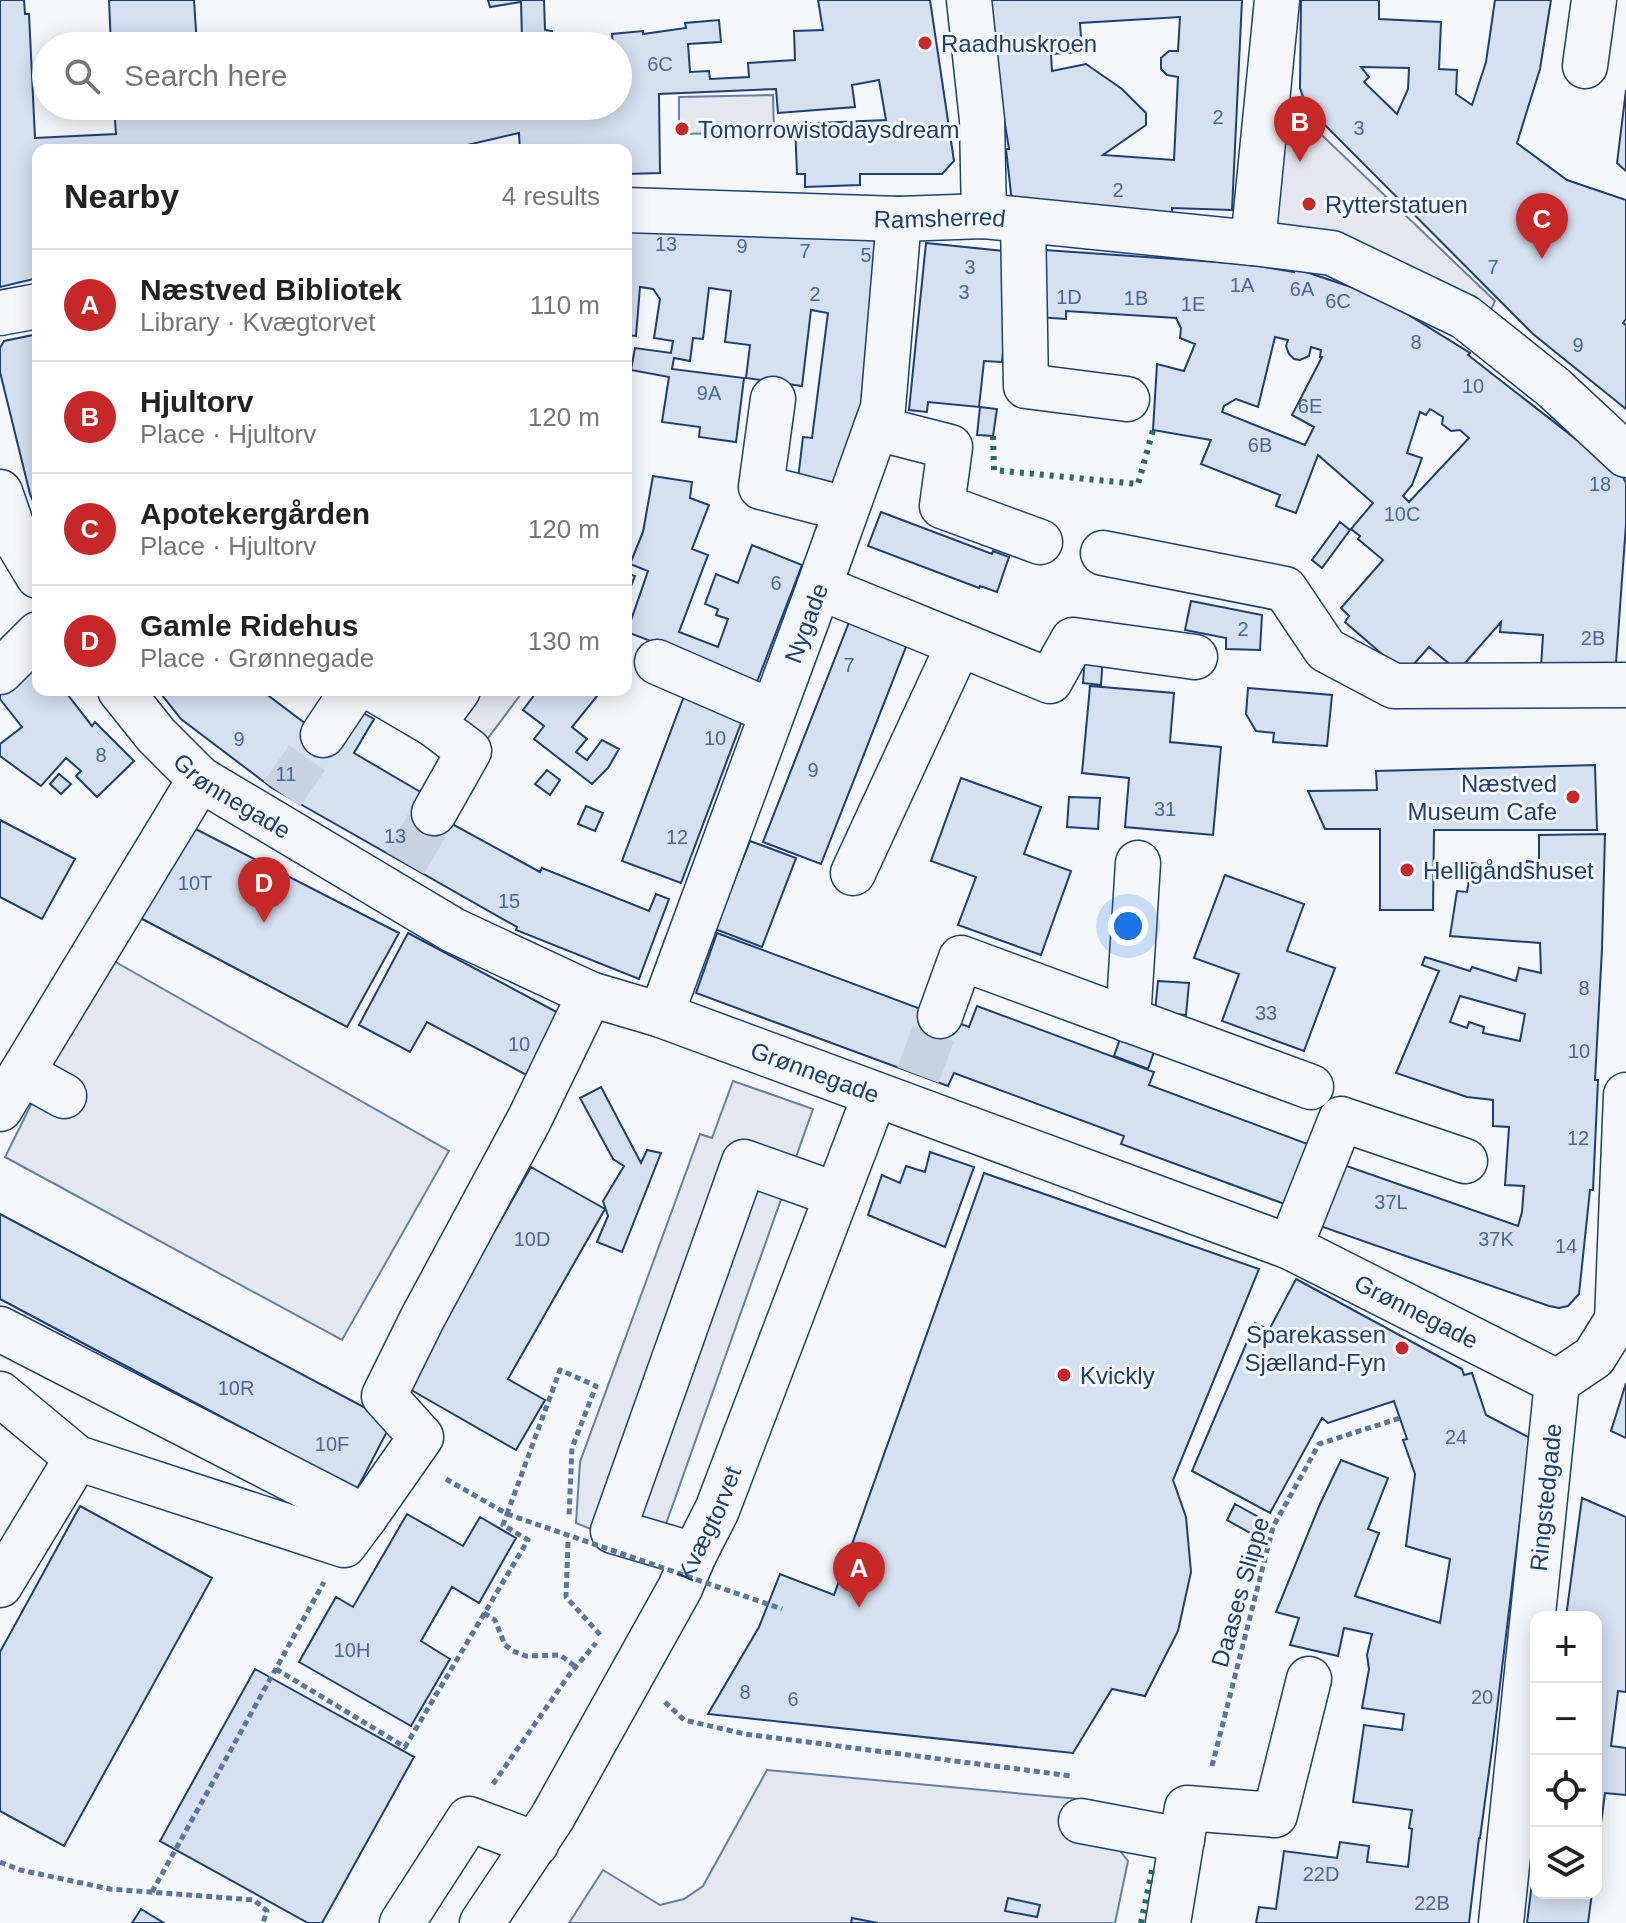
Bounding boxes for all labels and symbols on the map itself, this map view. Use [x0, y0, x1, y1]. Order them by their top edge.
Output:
place label: Raadhuskroen [941, 30, 1097, 57]
marker: Raadhuskroen [916, 34, 934, 52]
house number: 6C [647, 53, 673, 75]
pin: B [1274, 96, 1326, 162]
house number: 2 [1212, 106, 1224, 128]
place label: Tomorrowistodaysdream [698, 116, 959, 143]
house number: 3 [1353, 117, 1365, 139]
marker: Tomorrowistodaysdream [673, 120, 691, 138]
house number: 2 [1112, 179, 1124, 201]
place label: Rytterstatuen [1325, 191, 1468, 218]
pin: C [1516, 193, 1568, 259]
marker: Rytterstatuen [1300, 195, 1318, 213]
street label: Ramsherred [873, 202, 1007, 233]
house number: 13 [655, 233, 677, 255]
house number: 9 [736, 235, 748, 257]
house number: 7 [799, 240, 811, 262]
house number: 5 [860, 244, 872, 266]
house number: 3 [964, 256, 976, 278]
house number: 7 [1487, 256, 1499, 278]
house number: 1A [1230, 274, 1255, 296]
house number: 6A [1290, 278, 1315, 300]
house number: 3 [958, 281, 970, 303]
house number: 2 [809, 283, 821, 305]
house number: 1D [1056, 286, 1082, 308]
house number: 1B [1124, 287, 1148, 309]
house number: 6C [1325, 290, 1351, 312]
house number: 1E [1181, 293, 1205, 315]
house number: 8 [1410, 331, 1422, 353]
house number: 9 [1572, 334, 1584, 356]
house number: 10 [1462, 375, 1484, 397]
house number: 9A [697, 382, 722, 404]
house number: 6E [1298, 395, 1322, 417]
house number: 6B [1248, 434, 1272, 456]
house number: 18 [1589, 473, 1611, 495]
house number: 10C [1384, 503, 1420, 525]
house number: 6 [770, 572, 782, 594]
street label: Nygade [779, 579, 833, 666]
house number: 2 [1237, 618, 1249, 640]
house number: 2B [1581, 627, 1605, 649]
house number: 7 [843, 654, 855, 676]
house number: 10 [704, 727, 726, 749]
house number: 9 [233, 728, 245, 750]
house number: 8 [95, 744, 107, 766]
street label: Grønnegade [168, 747, 296, 844]
house number: 9 [807, 759, 819, 781]
house number: 11 [276, 763, 296, 785]
place label: Næstved Museum Cafe [1408, 770, 1557, 825]
marker: Næstved Museum Cafe [1564, 788, 1582, 806]
house number: 31 [1154, 798, 1176, 820]
house number: 13 [384, 825, 406, 847]
house number: 12 [666, 826, 688, 848]
pin: D [238, 857, 290, 923]
place label: Helligåndshuset [1423, 857, 1594, 884]
marker: Helligåndshuset [1398, 861, 1416, 879]
house number: 10T [178, 872, 212, 894]
house number: 15 [498, 890, 520, 912]
your location [1108, 906, 1148, 946]
house number: 8 [1578, 977, 1590, 999]
house number: 33 [1255, 1002, 1277, 1024]
house number: 10 [508, 1033, 530, 1055]
street label: Grønnegade [747, 1036, 883, 1108]
house number: 10 [1568, 1040, 1590, 1062]
house number: 12 [1567, 1127, 1589, 1149]
house number: 37L [1374, 1191, 1408, 1213]
house number: 10D [514, 1228, 550, 1250]
house number: 37K [1478, 1228, 1514, 1250]
house number: 14 [1555, 1235, 1577, 1257]
street label: Grønnegade [1350, 1269, 1483, 1353]
place label: Sparekassen Sjælland-Fyn [1245, 1321, 1386, 1376]
marker: Sparekassen Sjælland-Fyn [1393, 1339, 1411, 1357]
place label: Kvickly [1080, 1362, 1155, 1389]
marker: Kvickly [1055, 1366, 1073, 1384]
house number: 10R [218, 1377, 254, 1399]
street label: Ringstedgade [1524, 1422, 1566, 1572]
house number: 24 [1445, 1426, 1467, 1448]
house number: 10F [315, 1433, 349, 1455]
street label: Kvægtorvet [671, 1462, 746, 1585]
street label: Daases Slippe [1206, 1514, 1274, 1670]
pin: A [833, 1542, 885, 1608]
house number: 10H [334, 1639, 370, 1661]
house number: 8 [739, 1681, 751, 1703]
house number: 20 [1471, 1686, 1493, 1708]
house number: 6 [787, 1688, 799, 1710]
house number: 22D [1303, 1863, 1339, 1885]
house number: 22B [1414, 1892, 1450, 1914]

